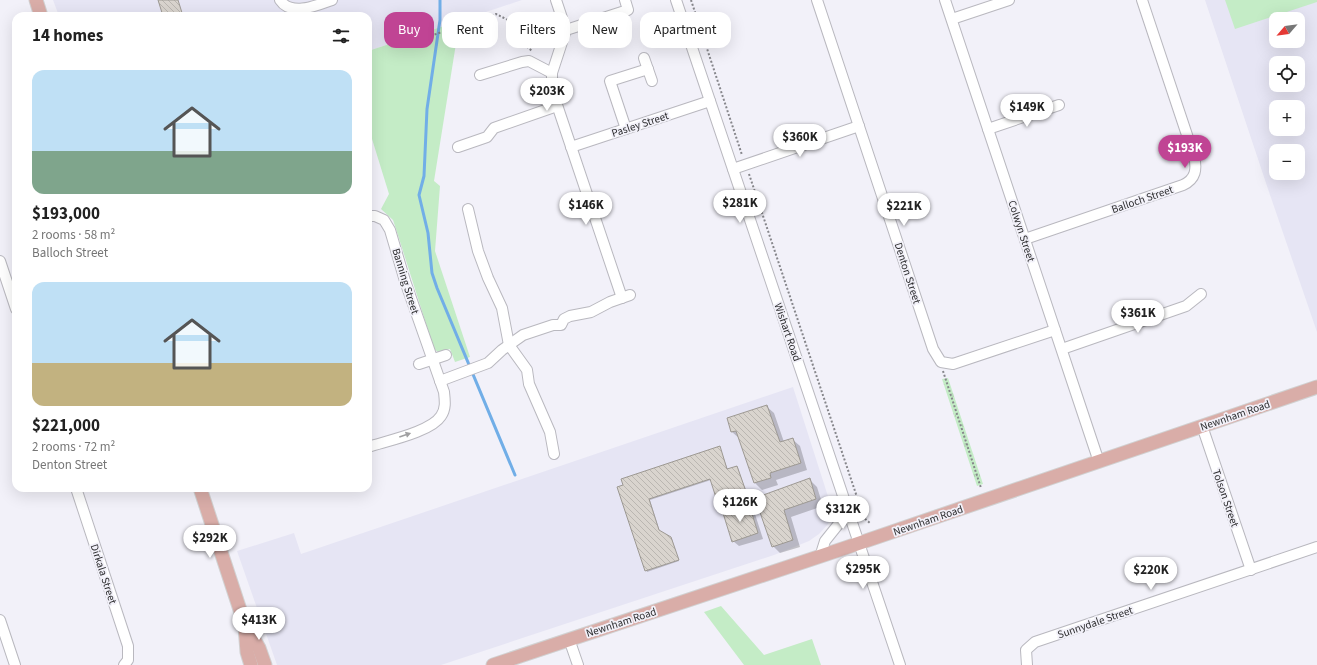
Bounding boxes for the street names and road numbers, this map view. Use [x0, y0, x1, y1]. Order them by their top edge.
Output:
street label: Pasley Street [610, 108, 671, 141]
street label: Balloch Street [1109, 182, 1175, 217]
street label: Colwyn Street [1005, 198, 1039, 264]
street label: Denton Street [891, 241, 925, 306]
street label: Banning Street [388, 246, 423, 316]
street label: Wishart Road [771, 301, 805, 363]
street label: Newnham Road [1198, 396, 1272, 434]
street label: Tolson Street [1209, 467, 1243, 529]
street label: Newnham Road [891, 501, 965, 539]
street label: Dirkala Street [87, 542, 120, 606]
street label: Sunnydale Street [1056, 602, 1135, 642]
street label: Newnham Road [584, 604, 658, 641]

